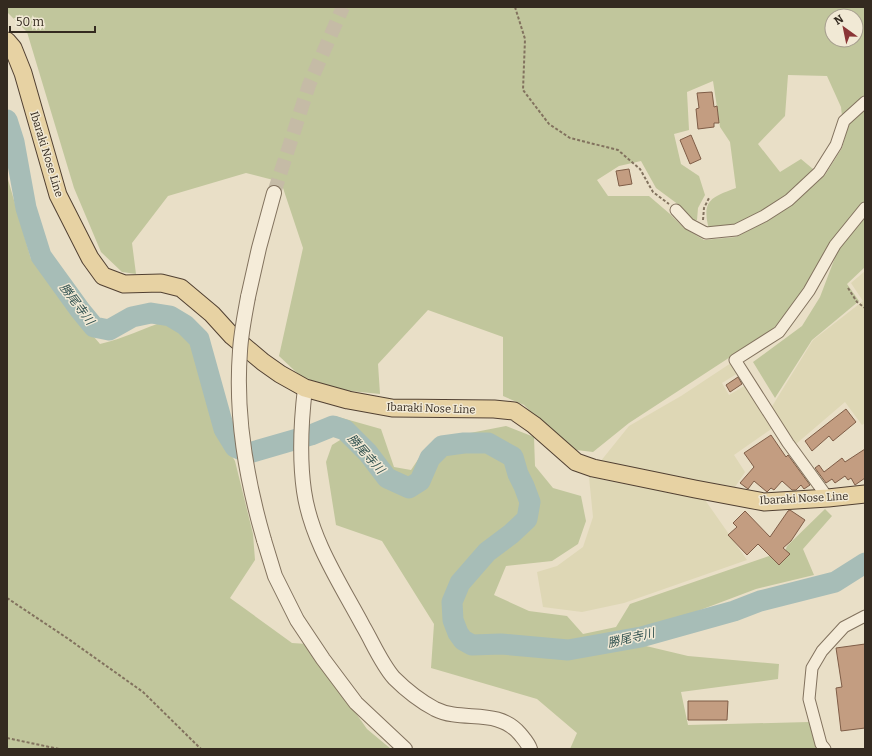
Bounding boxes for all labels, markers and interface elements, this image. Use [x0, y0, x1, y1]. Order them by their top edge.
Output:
scale bar [10, 8, 95, 34]
north arrow [824, 8, 864, 48]
text: N [832, 12, 846, 28]
text: 50 m [16, 15, 45, 29]
street label: Ibaraki Nose Line [27, 110, 66, 199]
water label: 勝尾寺川 [57, 281, 98, 329]
street label: Ibaraki Nose Line [386, 400, 476, 417]
water label: 勝尾寺川 [345, 431, 389, 478]
street label: Ibaraki Nose Line [759, 490, 849, 507]
water label: 勝尾寺川 [606, 625, 658, 650]

